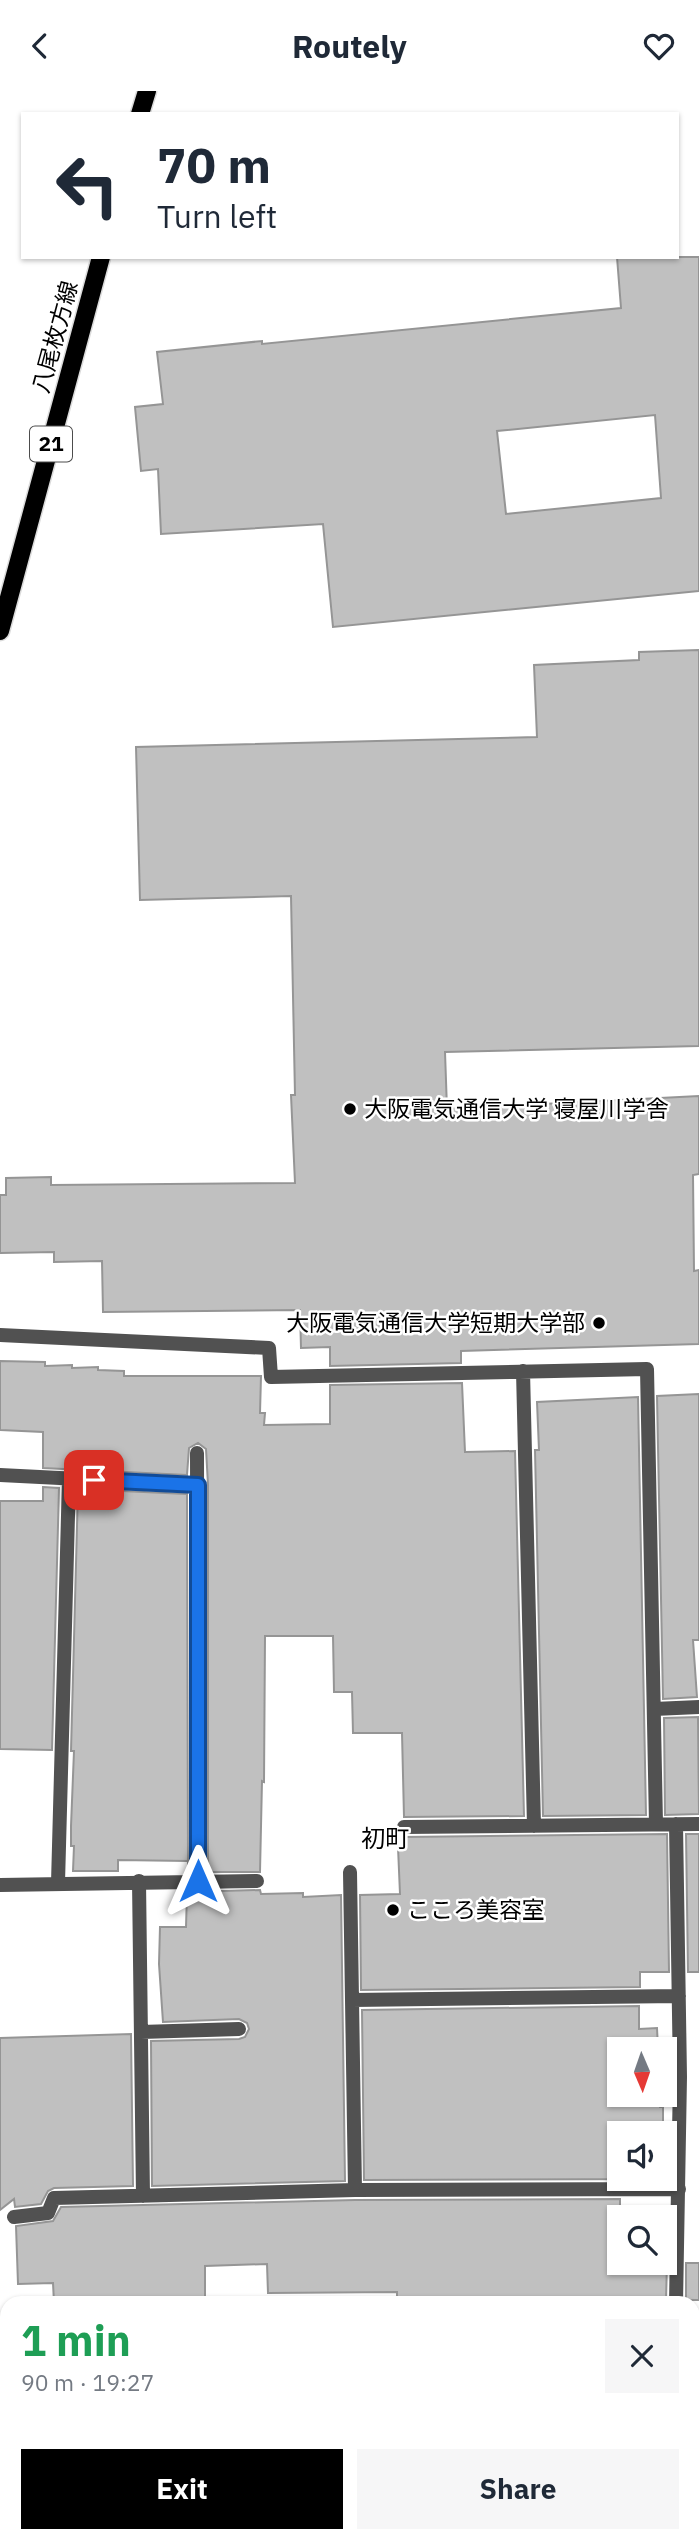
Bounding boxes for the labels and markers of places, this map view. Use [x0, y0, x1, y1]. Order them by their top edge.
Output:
place label: 大阪電気通信大学 寝屋川学舎 [364, 1093, 668, 1123]
marker: 大阪電気通信大学 寝屋川学舎 [342, 1101, 358, 1117]
place label: 大阪電気通信大学短期大学部 [286, 1307, 585, 1337]
marker: 大阪電気通信大学短期大学部 [591, 1315, 607, 1331]
pin [64, 1450, 124, 1510]
place label: こころ美容室 [407, 1894, 545, 1924]
marker: こころ美容室 [385, 1902, 401, 1918]

